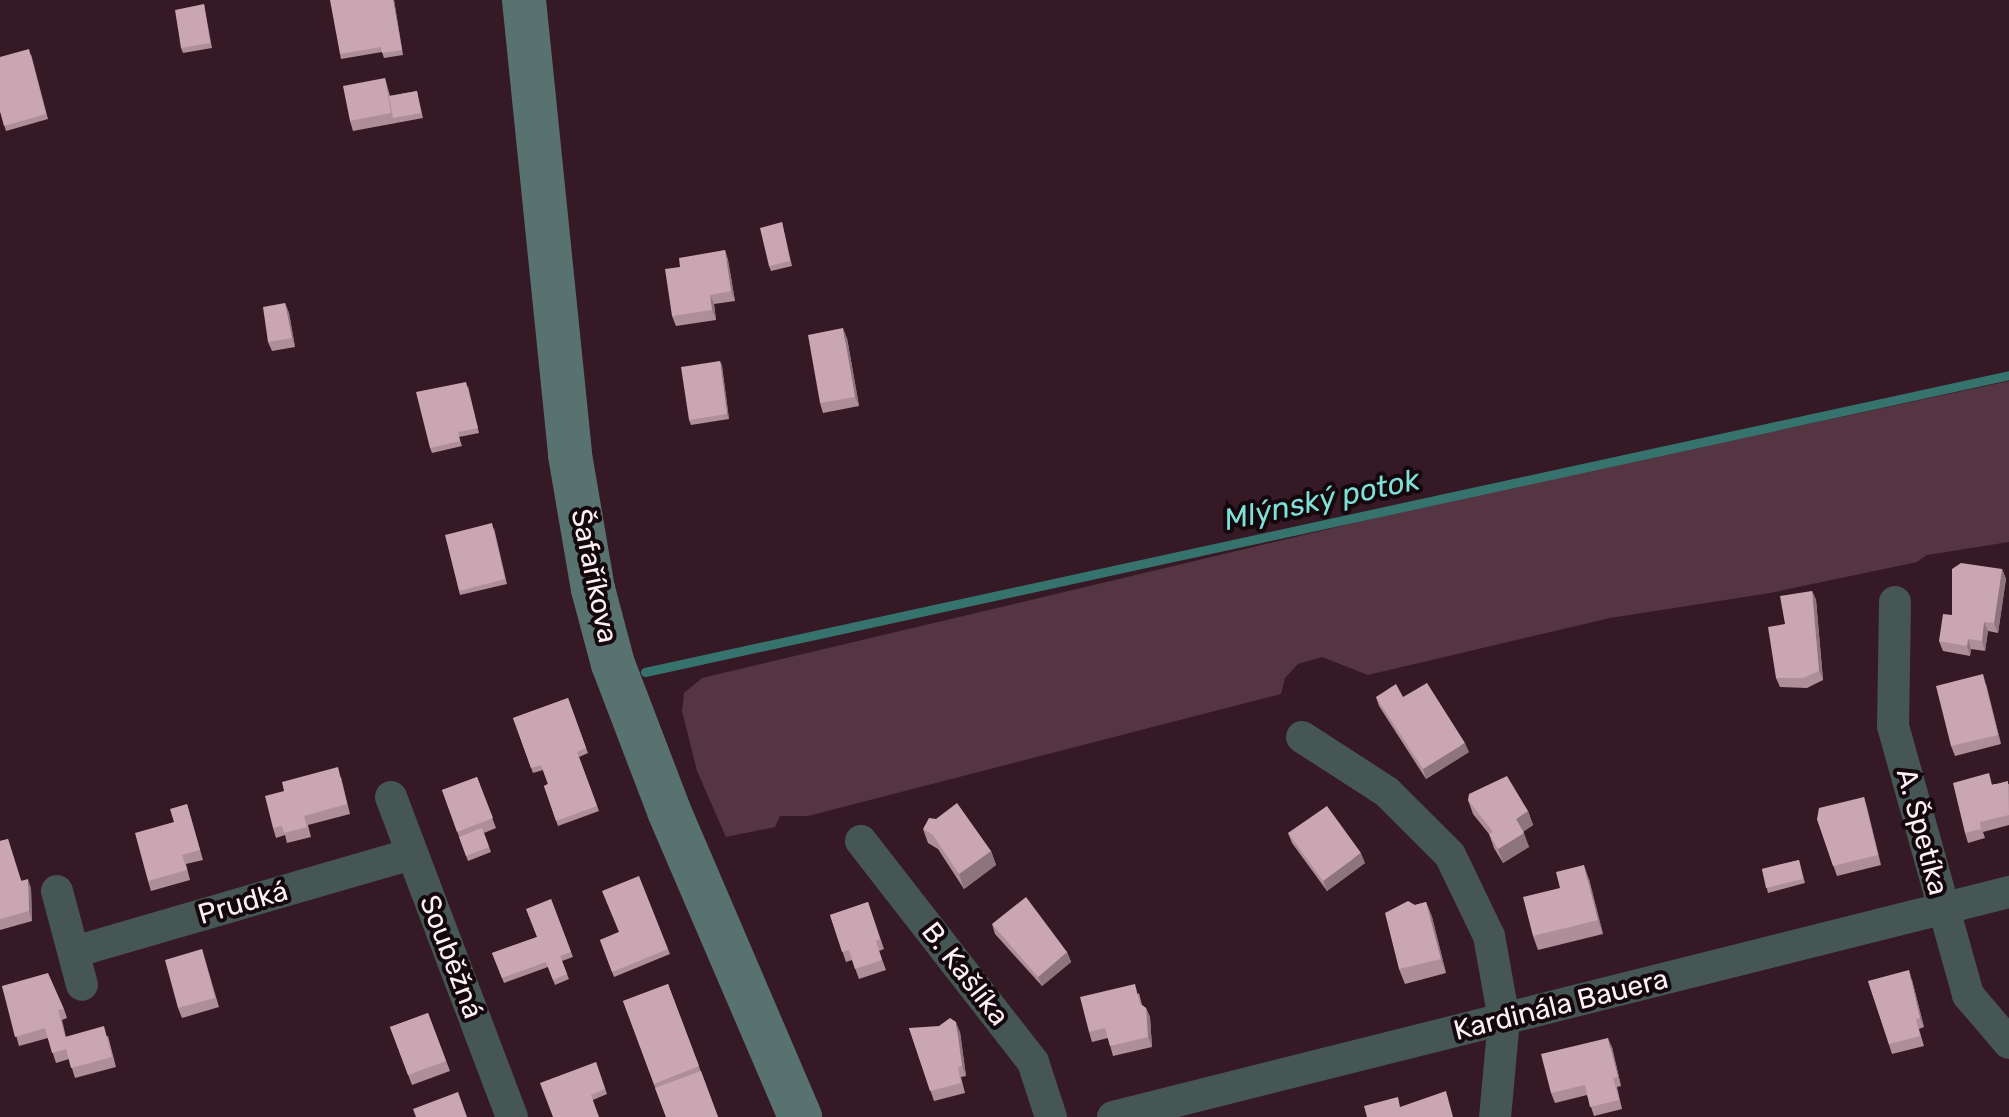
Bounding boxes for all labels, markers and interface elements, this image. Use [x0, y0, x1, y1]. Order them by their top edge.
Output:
water label: Mlýnský potok [1220, 462, 1424, 538]
street label: Šafaříkova [563, 506, 625, 646]
street label: A. Špetíka [1889, 765, 1955, 899]
street label: Prudká [194, 874, 292, 932]
street label: Souběžná [412, 891, 490, 1023]
street label: B. Kašlíka [914, 916, 1016, 1032]
street label: Kardinála Bauera [1450, 962, 1672, 1048]

